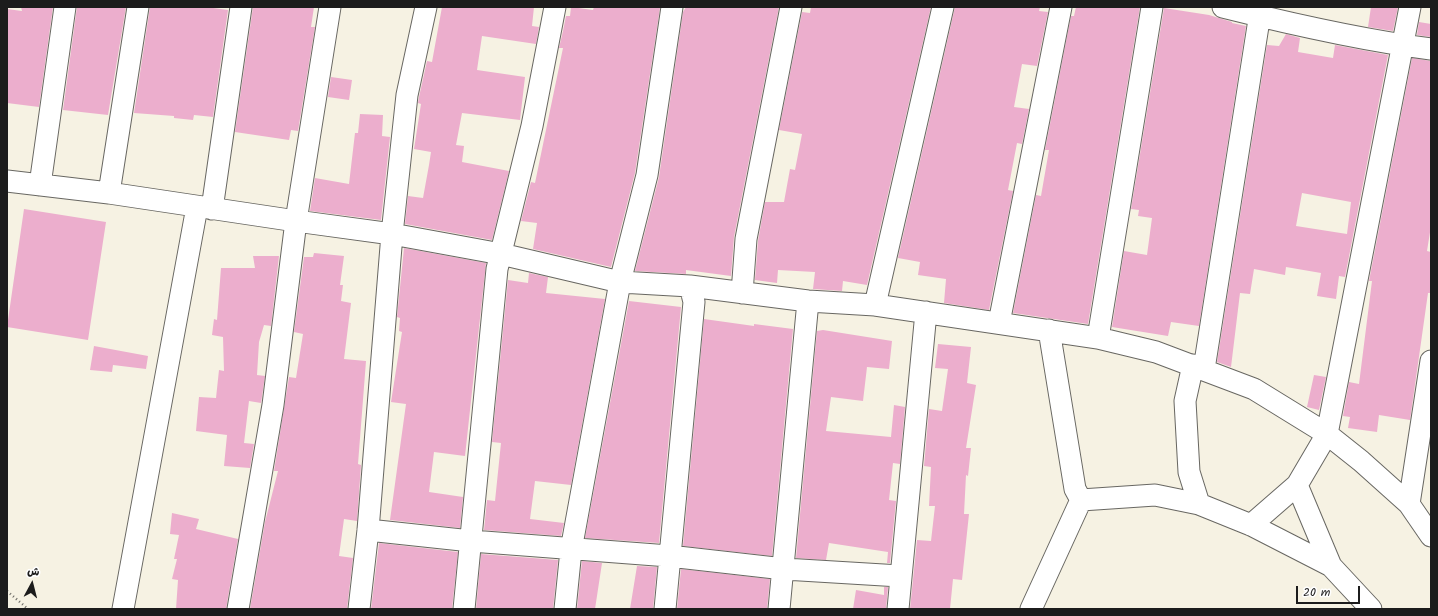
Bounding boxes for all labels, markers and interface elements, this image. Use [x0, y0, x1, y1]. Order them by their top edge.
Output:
text: ش [26, 562, 41, 582]
north arrow [12, 564, 52, 604]
scale bar [1298, 578, 1362, 604]
text: 20 m [1303, 583, 1330, 602]

